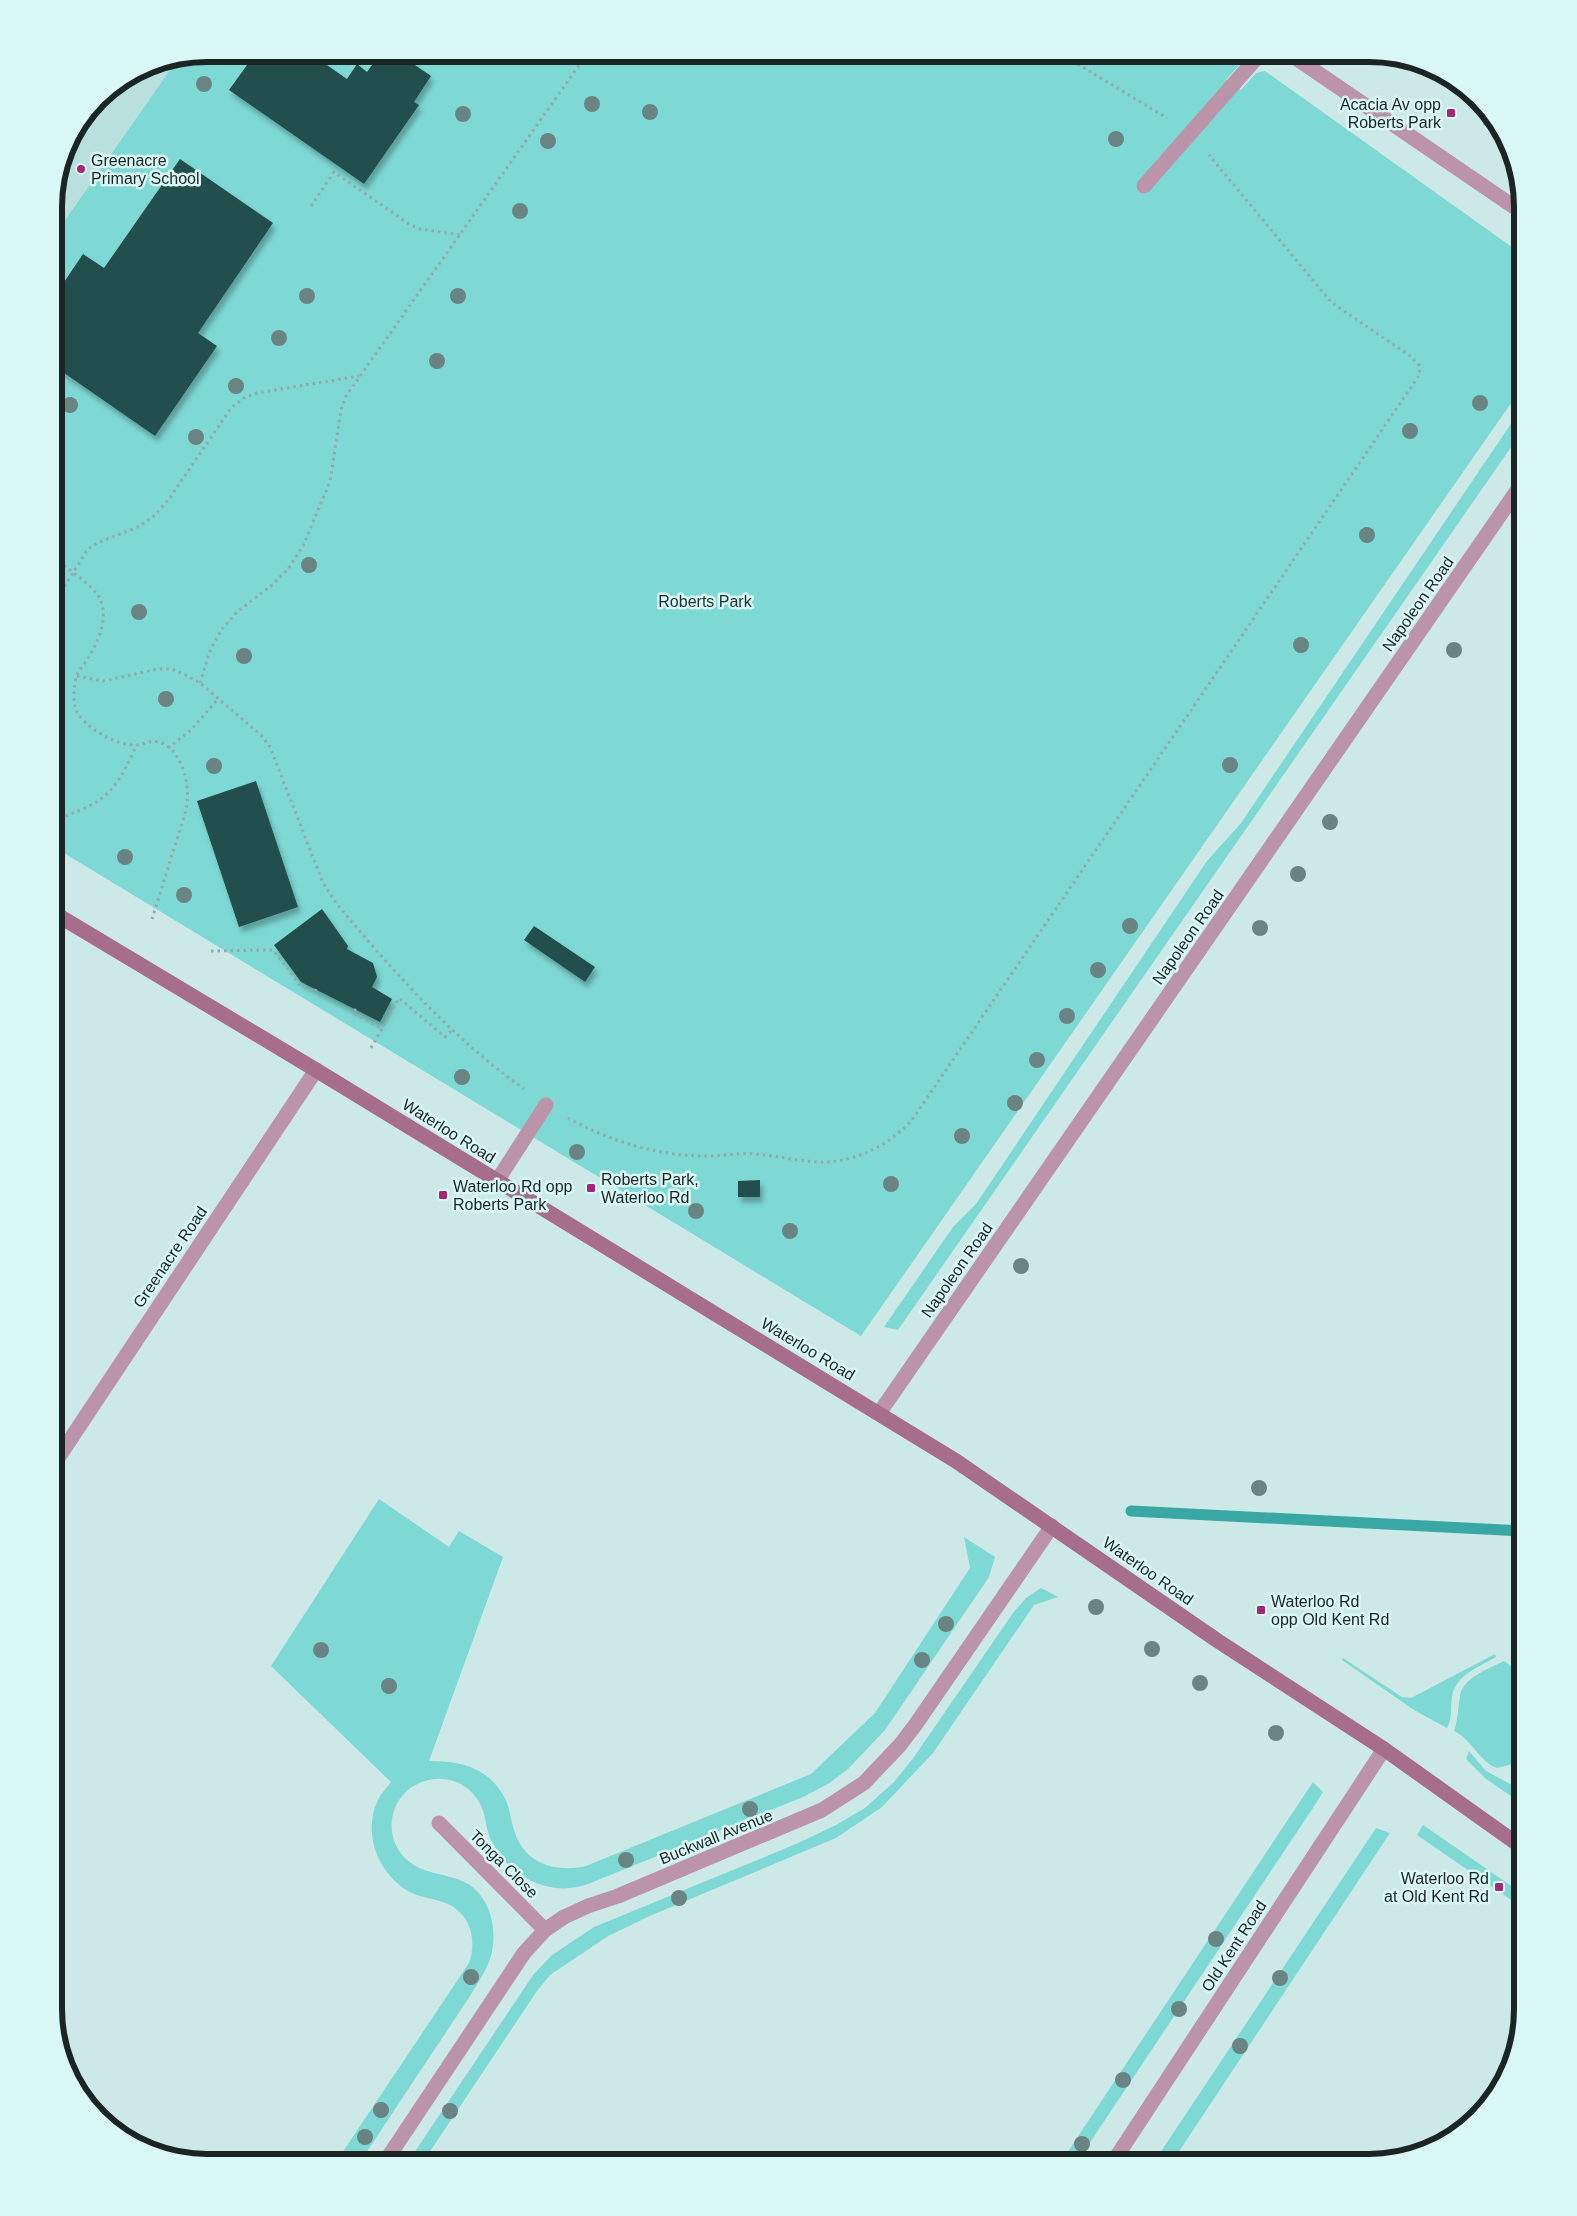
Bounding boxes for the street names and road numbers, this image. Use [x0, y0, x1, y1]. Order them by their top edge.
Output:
street label: Napoleon Road [1379, 554, 1457, 654]
street label: Napoleon Road [1149, 887, 1227, 987]
street label: Waterloo Road [399, 1096, 499, 1166]
street label: Greenacre Road [130, 1203, 210, 1311]
street label: Napoleon Road [918, 1220, 996, 1320]
street label: Waterloo Road [758, 1314, 858, 1384]
street label: Waterloo Road [1100, 1534, 1196, 1608]
street label: Buckwall Avenue [657, 1806, 775, 1867]
street label: Tonga Close [467, 1827, 542, 1902]
street label: Old Kent Road [1198, 1897, 1270, 1995]

